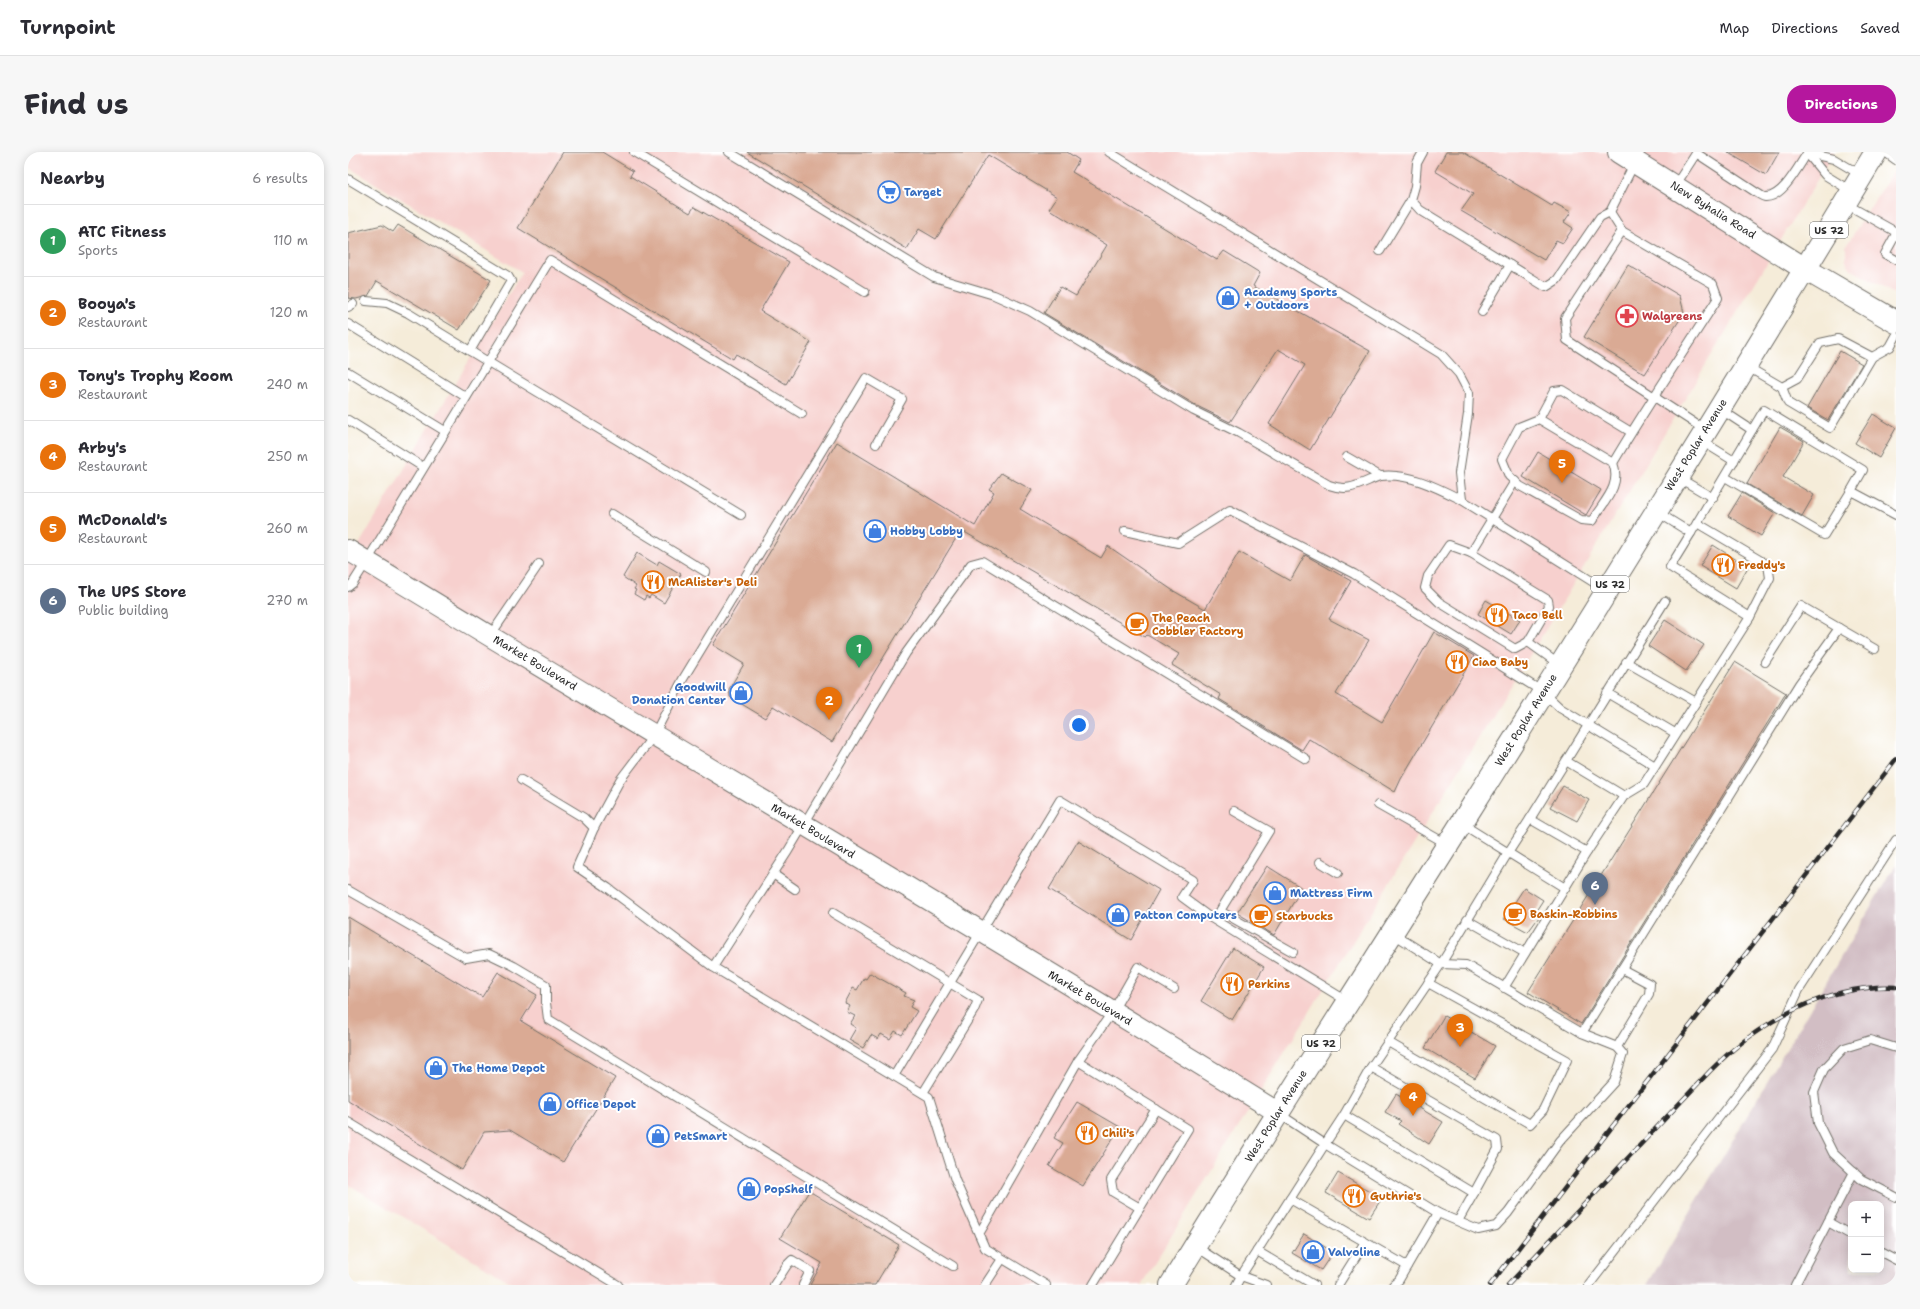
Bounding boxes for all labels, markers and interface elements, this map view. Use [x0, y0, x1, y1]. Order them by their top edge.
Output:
text: Turnpoint [20, 15, 116, 40]
text: Map [1720, 19, 1750, 37]
text: Directions [1772, 19, 1838, 37]
text: Saved [1860, 19, 1900, 37]
text: Find us [24, 85, 129, 123]
button: Directions [1787, 85, 1896, 123]
text: Nearby [40, 167, 105, 189]
text: 6 results [252, 170, 308, 187]
street label: New Byhalia Road [1667, 178, 1759, 242]
supermarket icon: Target [876, 179, 902, 205]
place label: Target [904, 185, 942, 200]
text: ATC Fitness [78, 222, 167, 242]
road number: US 72 [1810, 222, 1848, 238]
text: 1 [50, 232, 56, 249]
text: 110 m [273, 232, 308, 249]
text: Sports [78, 242, 118, 259]
shop icon: Academy Sports + Outdoors [1215, 285, 1241, 311]
place label: Academy Sports + Outdoors [1244, 285, 1338, 313]
text: Booya's [78, 294, 136, 314]
pharmacy icon: Walgreens [1614, 303, 1640, 329]
text: 2 [48, 304, 58, 321]
text: 120 m [270, 304, 308, 321]
place label: Walgreens [1642, 309, 1703, 324]
text: Restaurant [78, 314, 148, 331]
text: Tony's Trophy Room [78, 366, 233, 386]
text: 3 [48, 376, 58, 393]
text: 240 m [266, 376, 308, 393]
text: Restaurant [78, 386, 148, 403]
street label: West Poplar Avenue [1661, 396, 1731, 494]
text: Arby's [78, 438, 127, 458]
text: 4 [48, 448, 58, 465]
text: 250 m [267, 448, 308, 465]
pin: 5 [1549, 450, 1575, 483]
text: Restaurant [78, 458, 148, 475]
text: McDonald's [78, 510, 168, 530]
shop icon: Hobby Lobby [862, 518, 888, 544]
text: 5 [49, 520, 57, 537]
text: 260 m [266, 520, 308, 537]
place label: Hobby Lobby [890, 524, 963, 539]
text: Restaurant [78, 530, 148, 547]
restaurant icon: Freddy's [1710, 552, 1736, 578]
place label: Freddy's [1738, 558, 1786, 573]
restaurant icon: McAlister's Deli [640, 569, 666, 595]
place label: McAlister's Deli [668, 575, 757, 590]
road number: US 72 [1591, 576, 1629, 592]
text: The UPS Store [78, 582, 186, 602]
text: 6 [48, 592, 58, 609]
text: 270 m [266, 592, 308, 609]
text: Public building [78, 602, 169, 619]
restaurant icon: Taco Bell [1484, 602, 1510, 628]
place label: Taco Bell [1512, 608, 1563, 623]
cafe icon: The Peach Cobbler Factory [1124, 611, 1150, 637]
place label: The Peach Cobbler Factory [1152, 611, 1244, 639]
street label: Market Boulevard [490, 632, 580, 694]
pin: 1 [846, 635, 872, 668]
restaurant icon: Ciao Baby [1444, 649, 1470, 675]
place label: Ciao Baby [1472, 655, 1529, 670]
street label: West Poplar Avenue [1491, 671, 1561, 769]
place label: Goodwill Donation Center [632, 680, 726, 708]
shop icon: Goodwill Donation Center [728, 680, 754, 706]
pin: 2 [816, 687, 842, 720]
your location [1069, 715, 1089, 735]
street label: Market Boulevard [768, 800, 858, 862]
pin: 6 [1582, 872, 1608, 905]
shop icon: Mattress Firm [1262, 880, 1288, 906]
place label: Mattress Firm [1290, 886, 1373, 901]
cafe icon: Baskin-Robbins [1502, 901, 1528, 927]
shop icon: Patton Computers [1105, 902, 1131, 928]
cafe icon: Starbucks [1248, 903, 1274, 929]
place label: Baskin-Robbins [1530, 907, 1618, 922]
place label: Patton Computers [1134, 908, 1237, 923]
place label: Starbucks [1276, 909, 1333, 924]
street label: Market Boulevard [1045, 967, 1135, 1029]
restaurant icon: Perkins [1219, 971, 1245, 997]
place label: Perkins [1248, 977, 1290, 992]
pin: 3 [1447, 1014, 1473, 1047]
road number: US 72 [1302, 1035, 1340, 1051]
shop icon: The Home Depot [423, 1055, 449, 1081]
place label: The Home Depot [452, 1061, 546, 1076]
street label: West Poplar Avenue [1241, 1067, 1311, 1165]
pin: 4 [1400, 1083, 1426, 1116]
shop icon: Office Depot [537, 1091, 563, 1117]
place label: Office Depot [566, 1097, 637, 1112]
restaurant icon: Chili's [1074, 1120, 1100, 1146]
shop icon: PetSmart [645, 1123, 671, 1149]
place label: Chili's [1102, 1126, 1135, 1141]
place label: PetSmart [674, 1129, 728, 1144]
shop icon: PopShelf [736, 1176, 762, 1202]
place label: PopShelf [764, 1182, 813, 1197]
restaurant icon: Guthrie's [1341, 1183, 1367, 1209]
place label: Guthrie's [1370, 1189, 1422, 1204]
map controls [1848, 1201, 1884, 1273]
button: + [1848, 1201, 1884, 1237]
button: − [1848, 1237, 1884, 1273]
shop icon: Valvoline [1300, 1239, 1326, 1265]
place label: Valvoline [1328, 1245, 1381, 1260]

